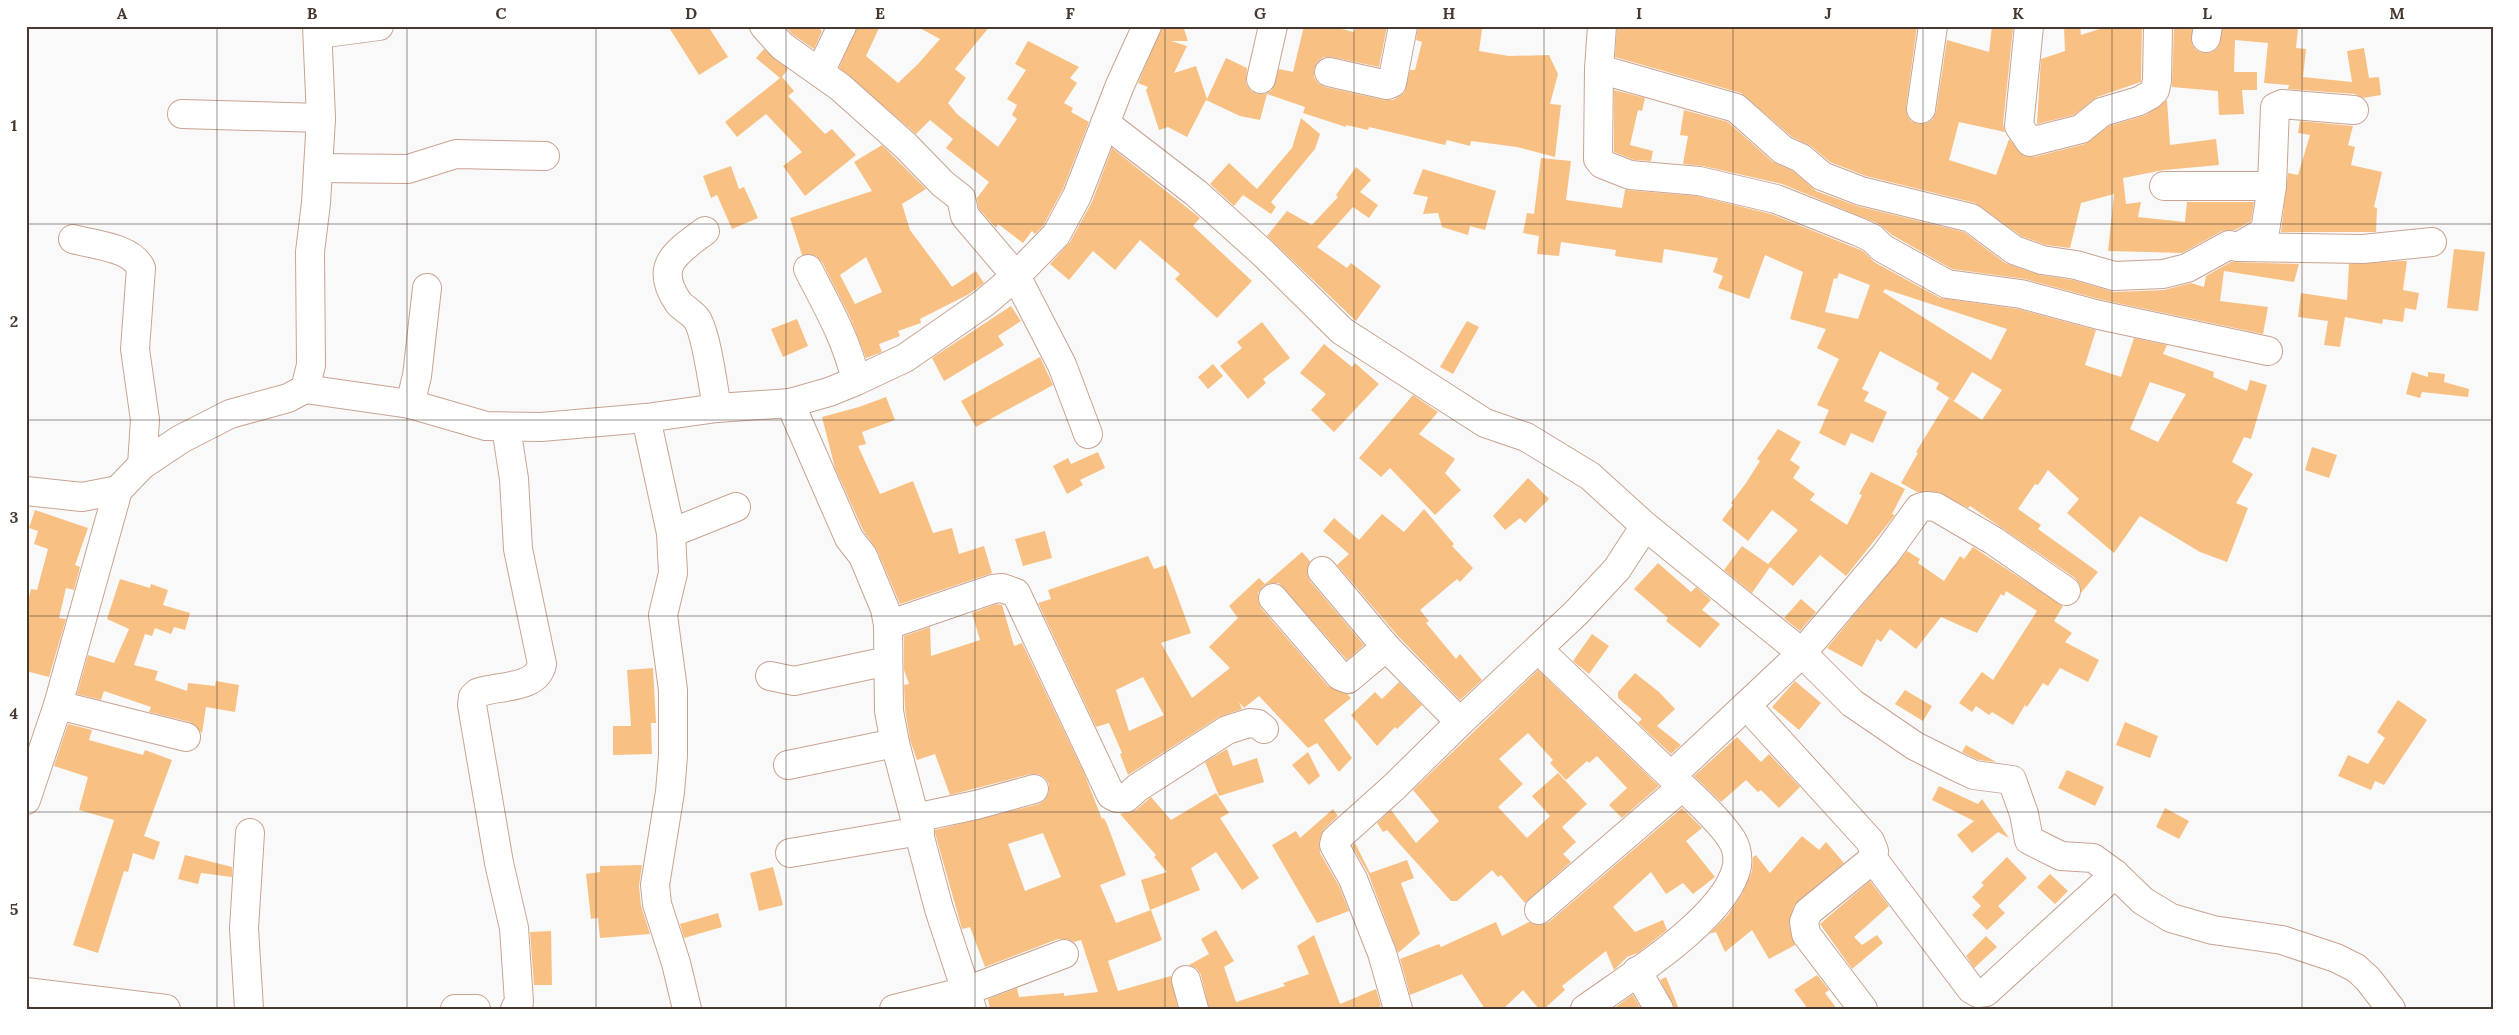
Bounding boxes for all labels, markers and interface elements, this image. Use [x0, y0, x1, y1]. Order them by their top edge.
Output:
text: A [117, 3, 128, 23]
text: B [307, 3, 318, 23]
text: C [495, 3, 507, 23]
text: D [685, 3, 697, 23]
text: E [875, 3, 885, 23]
text: F [1065, 3, 1075, 23]
text: G [1254, 3, 1266, 23]
text: H [1443, 3, 1456, 23]
text: I [1636, 3, 1642, 23]
text: J [1824, 3, 1832, 23]
text: K [2012, 3, 2024, 23]
text: L [2202, 3, 2212, 23]
text: M [2389, 3, 2405, 23]
text: 1 [11, 115, 17, 135]
text: 2 [10, 311, 18, 331]
text: 3 [10, 507, 19, 527]
text: 4 [10, 703, 19, 723]
text: 5 [10, 899, 19, 919]

